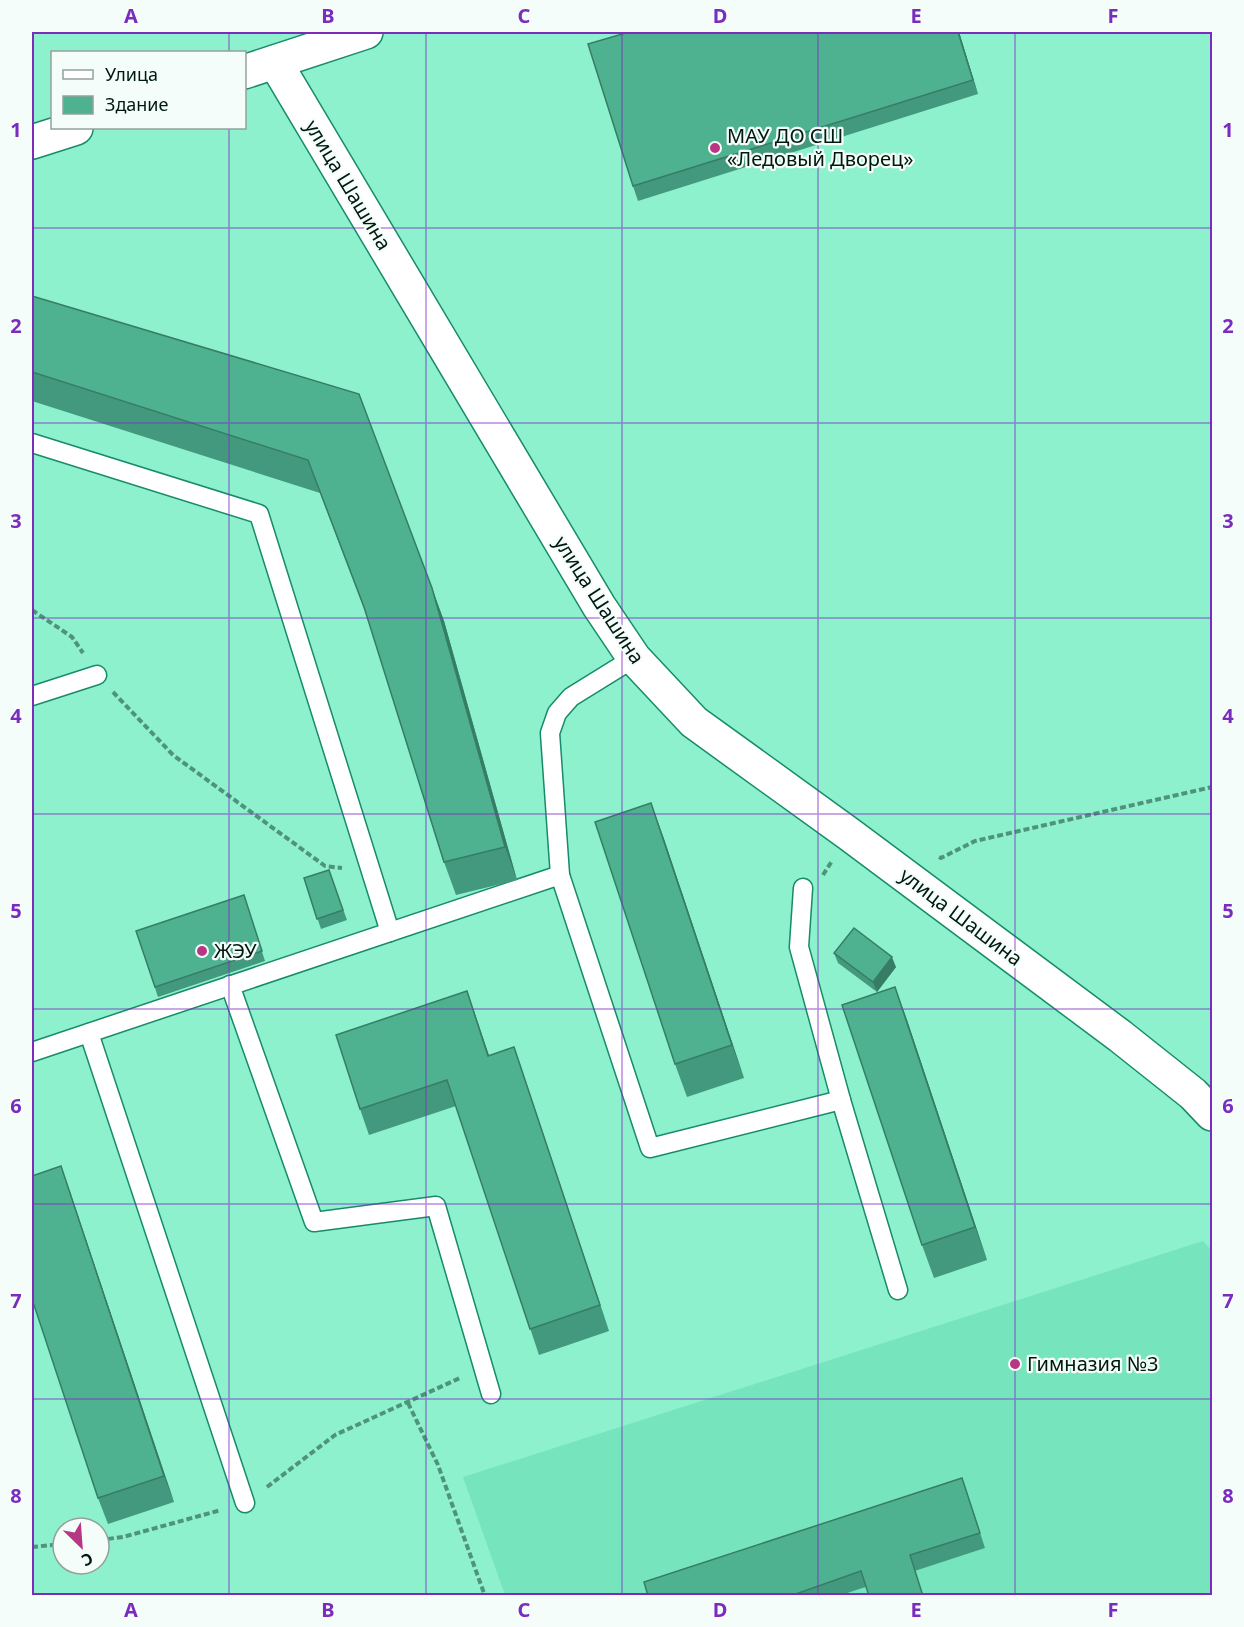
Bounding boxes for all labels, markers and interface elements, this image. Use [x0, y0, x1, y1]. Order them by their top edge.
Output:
text: A [124, 2, 138, 29]
text: B [321, 2, 335, 29]
text: C [518, 2, 531, 29]
text: D [713, 2, 727, 29]
text: E [910, 2, 922, 29]
text: F [1108, 2, 1118, 29]
legend [51, 51, 246, 129]
text: Улица [105, 62, 158, 86]
text: Здание [105, 92, 169, 116]
street label: улица Шашина [299, 115, 398, 255]
text: 1 [10, 116, 22, 143]
text: 1 [1222, 116, 1234, 143]
place label: МАУ ДО СШ «Ледовый Дворец» [727, 122, 913, 172]
marker: МАУ ДО СШ «Ледовый Дворец» [708, 141, 722, 155]
text: 2 [10, 312, 22, 339]
text: 2 [1222, 312, 1234, 339]
text: 3 [10, 507, 22, 534]
text: 3 [1222, 507, 1234, 534]
street label: улица Шашина [548, 531, 651, 669]
text: 4 [10, 702, 22, 729]
text: 4 [1222, 702, 1234, 729]
street label: улица Шашина [894, 861, 1028, 972]
text: 5 [10, 897, 22, 924]
text: 5 [1222, 897, 1234, 924]
place label: ЖЭУ [214, 937, 257, 964]
marker: ЖЭУ [195, 944, 209, 958]
text: 6 [10, 1092, 22, 1119]
text: 6 [1222, 1092, 1234, 1119]
text: 7 [10, 1287, 22, 1314]
text: 7 [1222, 1287, 1234, 1314]
place label: Гимназия №3 [1027, 1350, 1159, 1377]
marker: Гимназия №3 [1008, 1357, 1022, 1371]
text: 8 [10, 1482, 22, 1509]
text: 8 [1222, 1482, 1234, 1509]
north arrow [51, 1516, 111, 1576]
text: С [78, 1547, 97, 1572]
text: A [124, 1596, 138, 1623]
text: B [321, 1596, 335, 1623]
text: C [518, 1596, 531, 1623]
text: D [713, 1596, 727, 1623]
text: E [910, 1596, 922, 1623]
text: F [1108, 1596, 1118, 1623]

